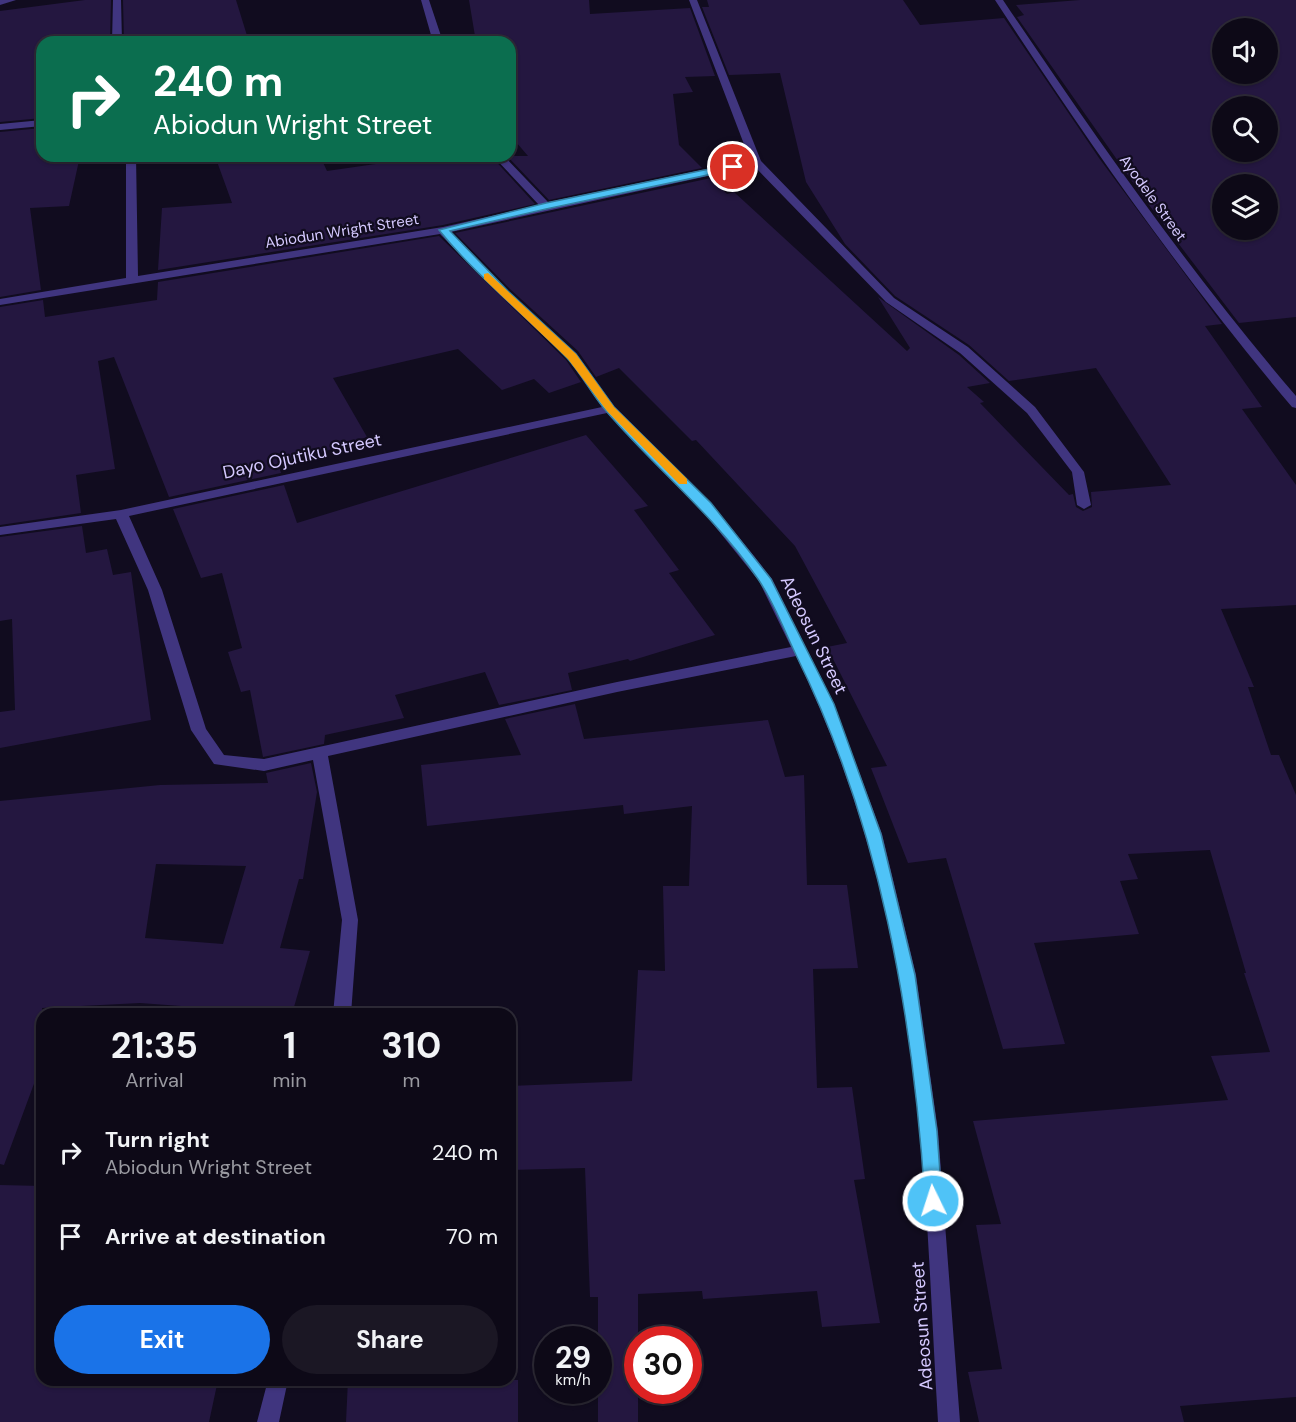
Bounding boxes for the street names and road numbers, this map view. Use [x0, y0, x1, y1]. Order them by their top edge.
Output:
street label: Ayodele Street [1115, 151, 1191, 245]
street label: Abiodun Wright Street [264, 209, 420, 253]
street label: Dayo Ojutiku Street [220, 427, 384, 485]
street label: Adeosun Street [775, 572, 853, 698]
street label: Adeosun Street [906, 1261, 938, 1391]

